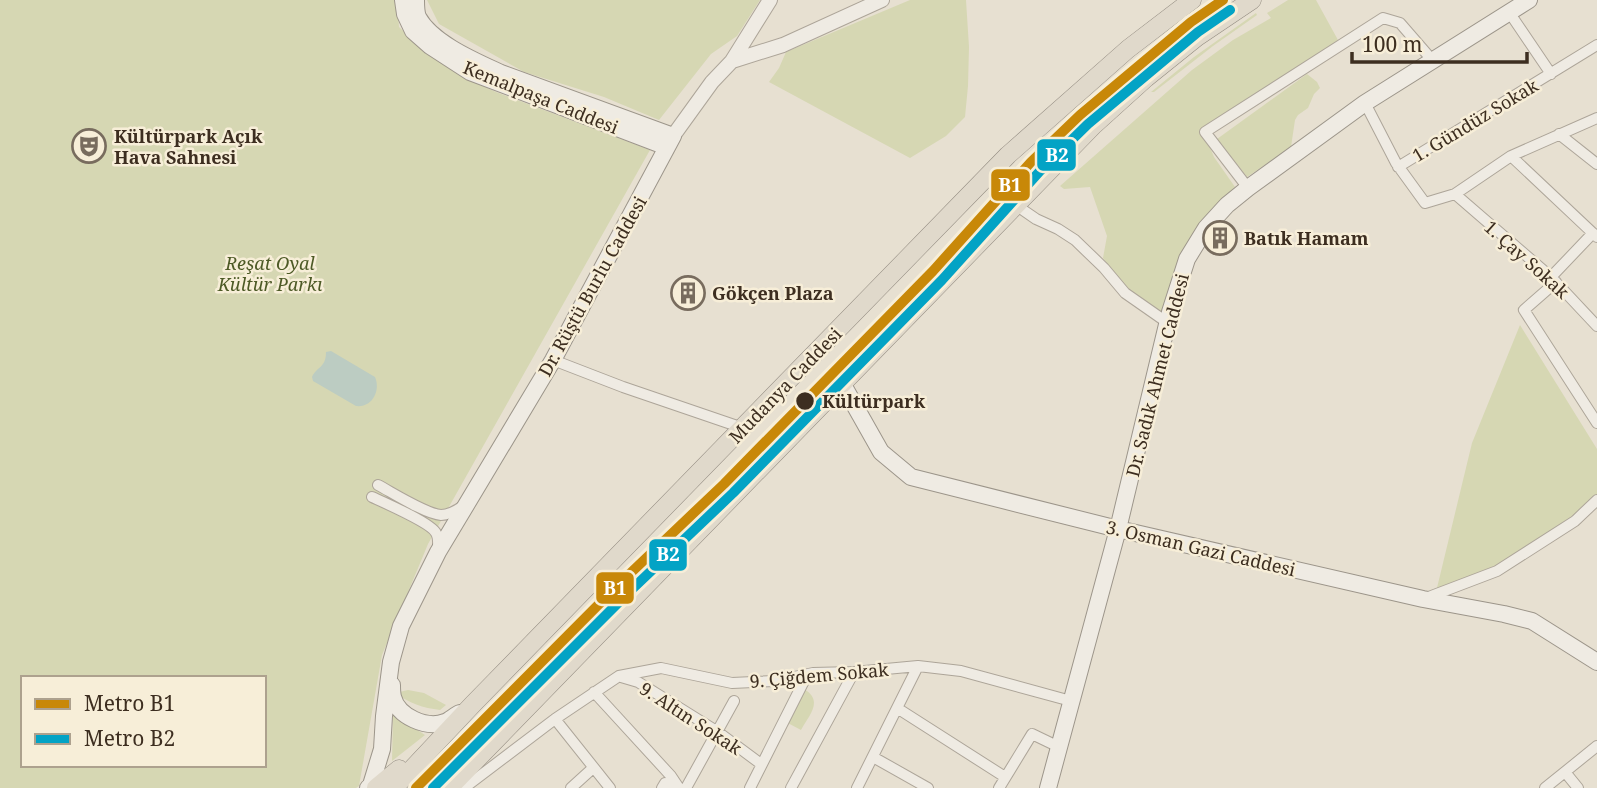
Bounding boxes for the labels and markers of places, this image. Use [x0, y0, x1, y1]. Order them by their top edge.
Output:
place label: Kültürpark Açık Hava Sahnesi [114, 124, 263, 169]
theatre icon: Kültürpark Açık Hava Sahnesi [70, 127, 108, 165]
building icon: Batık Hamam [1201, 219, 1239, 257]
place label: Batık Hamam [1244, 226, 1369, 250]
building icon: Gökçen Plaza [669, 274, 707, 312]
place label: Gökçen Plaza [712, 281, 834, 305]
place label: Kültürpark [822, 389, 926, 413]
marker: Kültürpark [794, 390, 816, 412]

